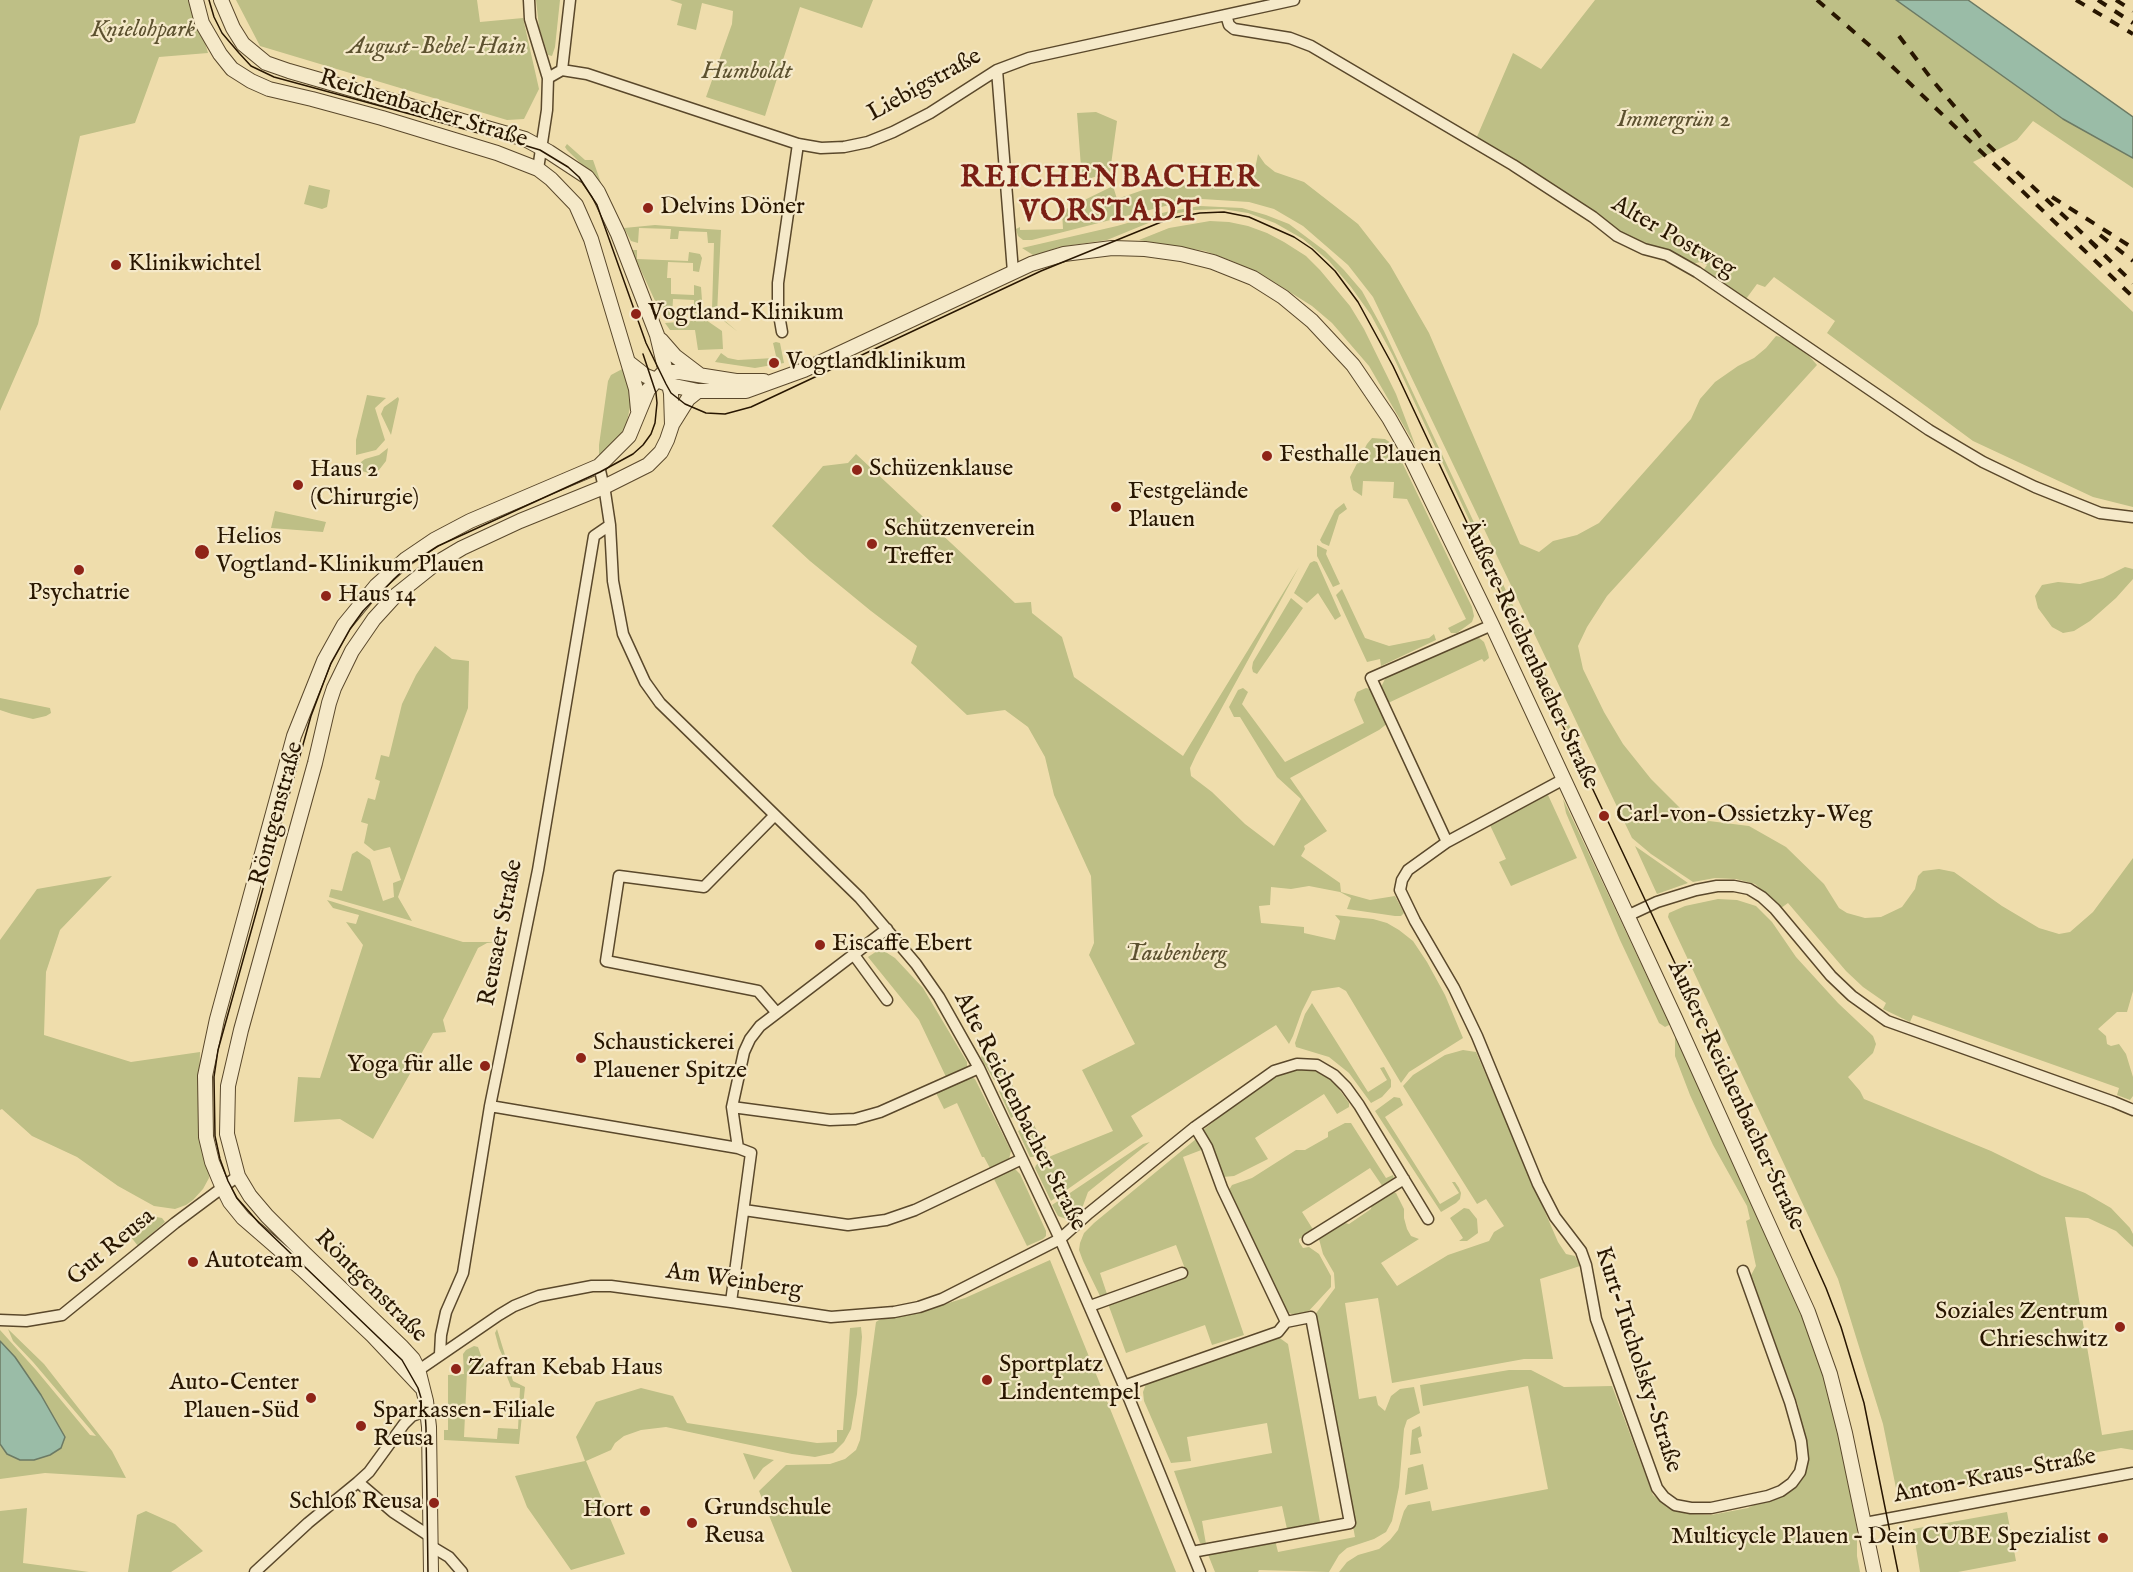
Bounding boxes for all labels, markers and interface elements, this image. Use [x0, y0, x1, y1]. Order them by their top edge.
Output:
park label: Knielohpark [91, 17, 195, 45]
park label: August-Bebel-Hain [348, 34, 526, 62]
street label: Liebigstraße [863, 43, 987, 129]
park label: Humboldt [702, 59, 792, 87]
street label: Reichenbacher Straße [315, 65, 531, 155]
park label: Immergrün 2 [1617, 107, 1731, 135]
district label: REICHENBACHER VORSTADT [960, 162, 1260, 232]
street label: Alter Postweg [1606, 191, 1740, 285]
place label: Delvins Döner [660, 194, 805, 222]
marker: Delvins Döner [641, 201, 655, 215]
place label: Klinikwichtel [128, 251, 261, 279]
marker: Klinikwichtel [109, 258, 123, 272]
place label: Vogtland-Klinikum [648, 300, 844, 328]
marker: Vogtland-Klinikum [629, 307, 643, 321]
place label: Vogtlandklinikum [786, 349, 966, 377]
marker: Vogtlandklinikum [767, 356, 781, 370]
place label: Festhalle Plauen [1279, 442, 1441, 470]
marker: Festhalle Plauen [1260, 449, 1274, 463]
place label: Schüzenklause [869, 456, 1013, 484]
place label: Haus 2 (Chirurgie) [310, 457, 419, 513]
marker: Schüzenklause [850, 463, 864, 477]
marker: Haus 2 (Chirurgie) [291, 478, 305, 492]
place label: Festgelände Plauen [1128, 479, 1248, 535]
marker: Festgelände Plauen [1109, 500, 1123, 514]
place label: Schützenverein Treffer [884, 516, 1035, 572]
street label: Äußere Reichenbacher Straße [1454, 516, 1604, 794]
place label: Helios Vogtland-Klinikum Plauen [216, 524, 484, 580]
marker: Schützenverein Treffer [865, 537, 879, 551]
marker: Helios Vogtland-Klinikum Plauen [193, 543, 211, 561]
marker: Psychatrie [72, 563, 86, 577]
place label: Psychatrie [28, 580, 130, 608]
place label: Haus 14 [338, 582, 416, 610]
marker: Haus 14 [319, 589, 333, 603]
street label: Röntgenstraße [245, 739, 311, 889]
place label: Carl-von-Ossietzky-Weg [1616, 802, 1872, 830]
marker: Carl-von-Ossietzky-Weg [1597, 809, 1611, 823]
street label: Reusaer Straße [474, 857, 530, 1009]
place label: Eiscaffe Ebert [832, 931, 972, 959]
marker: Eiscaffe Ebert [813, 938, 827, 952]
park label: Taubenberg [1125, 941, 1227, 969]
street label: Äußere Reichenbacher Straße [1660, 957, 1810, 1235]
street label: Alte Reichenbacher Straße [946, 988, 1092, 1236]
place label: Schaustickerei Plauener Spitze [593, 1030, 747, 1086]
marker: Schaustickerei Plauener Spitze [574, 1051, 588, 1065]
place label: Yoga für alle [347, 1052, 473, 1080]
marker: Yoga für alle [478, 1059, 492, 1073]
street label: Gut Reusa [62, 1203, 162, 1293]
street label: Röntgenstraße [307, 1224, 433, 1350]
street label: Kurt-Tucholsky-Straße [1587, 1244, 1687, 1476]
place label: Autoteam [205, 1248, 303, 1276]
marker: Autoteam [186, 1255, 200, 1269]
street label: Am Weinberg [664, 1258, 804, 1306]
place label: Soziales Zentrum Chrieschwitz [1935, 1299, 2108, 1355]
marker: Soziales Zentrum Chrieschwitz [2113, 1320, 2127, 1334]
place label: Sportplatz Lindentempel [999, 1352, 1140, 1408]
place label: Zafran Kebab Haus [468, 1355, 663, 1383]
marker: Zafran Kebab Haus [449, 1362, 463, 1376]
place label: Auto-Center Plauen-Süd [169, 1370, 299, 1426]
marker: Sportplatz Lindentempel [980, 1373, 994, 1387]
marker: Auto-Center Plauen-Süd [304, 1391, 318, 1405]
place label: Sparkassen-Filiale Reusa [373, 1398, 555, 1454]
marker: Sparkassen-Filiale Reusa [354, 1419, 368, 1433]
street label: Anton-Kraus-Straße [1891, 1443, 2099, 1511]
place label: Schloß Reusa [289, 1489, 422, 1517]
place label: Grundschule Reusa [704, 1495, 831, 1551]
marker: Schloß Reusa [427, 1496, 441, 1510]
place label: Hort [583, 1497, 633, 1525]
marker: Hort [638, 1504, 652, 1518]
marker: Grundschule Reusa [685, 1516, 699, 1530]
place label: Multicycle Plauen – Dein CUBE Spezialist [1671, 1524, 2091, 1552]
marker: Multicycle Plauen – Dein CUBE Spezialist [2096, 1531, 2110, 1545]

